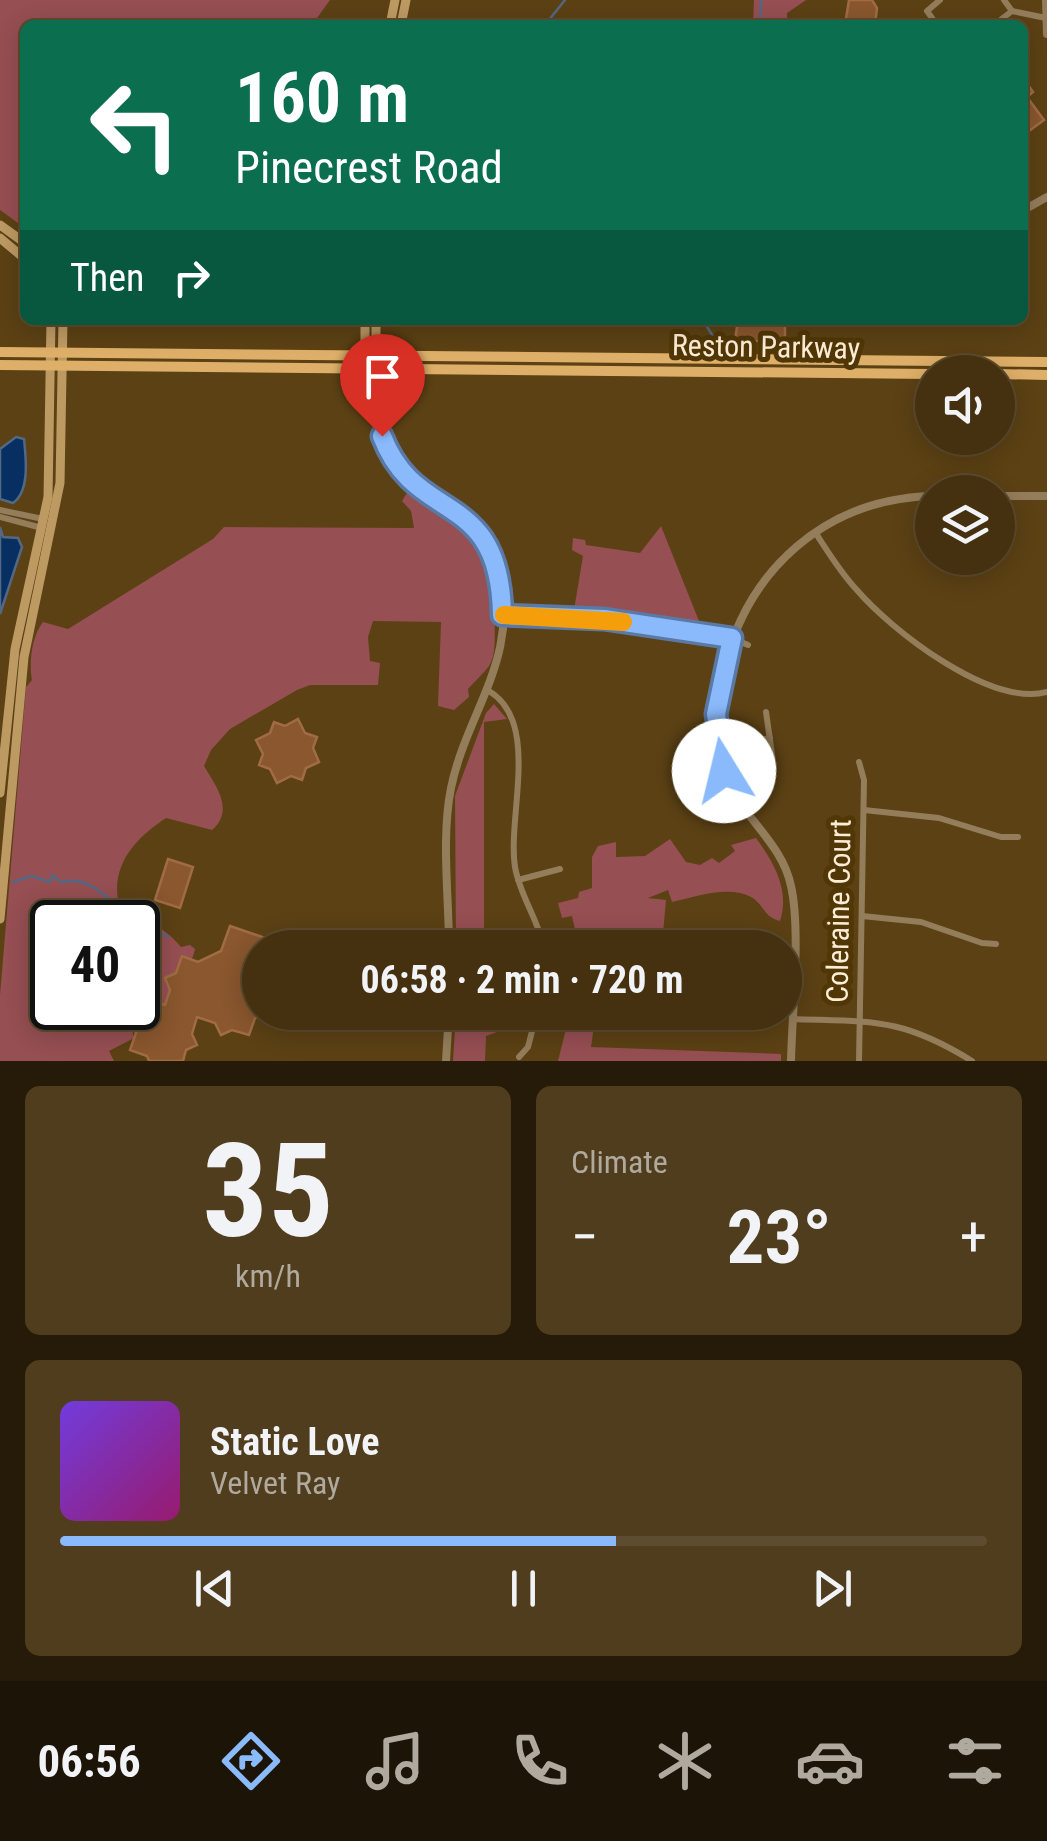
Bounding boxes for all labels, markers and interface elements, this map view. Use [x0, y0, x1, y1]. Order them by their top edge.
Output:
text: 160 m [235, 57, 409, 139]
icon: left [70, 60, 200, 190]
text: Pinecrest Road [235, 141, 503, 194]
icon: right [164, 250, 219, 305]
text: Then [70, 256, 144, 300]
street label: Reston Parkway [672, 327, 860, 366]
pin [340, 334, 425, 437]
icon: arrive [355, 349, 410, 404]
map controls [915, 355, 1015, 575]
button: sound [915, 355, 1015, 455]
button: layers [915, 475, 1015, 575]
position arrow [672, 719, 776, 823]
street label: Coleraine Court [819, 819, 858, 1003]
speed limit sign: 40 [30, 900, 160, 1030]
text: 06:58 · 2 min · 720 m [361, 958, 683, 1002]
text: 35 [202, 1115, 334, 1268]
text: Climate [571, 1143, 668, 1181]
text: 23° [727, 1193, 832, 1281]
text: − [571, 1205, 599, 1269]
text: + [960, 1205, 987, 1269]
text: km/h [235, 1257, 301, 1295]
text: Static Love [210, 1420, 379, 1464]
text: Velvet Ray [210, 1464, 340, 1502]
icon: previous [187, 1561, 242, 1616]
icon: pause [496, 1561, 551, 1616]
icon: next [805, 1561, 860, 1616]
icon: directions [216, 1726, 286, 1796]
icon: music [360, 1726, 430, 1796]
icon: phone [505, 1726, 575, 1796]
icon: climate [650, 1726, 720, 1796]
icon: car [795, 1726, 865, 1796]
icon: filters [940, 1726, 1010, 1796]
text: 06:56 [37, 1735, 141, 1788]

